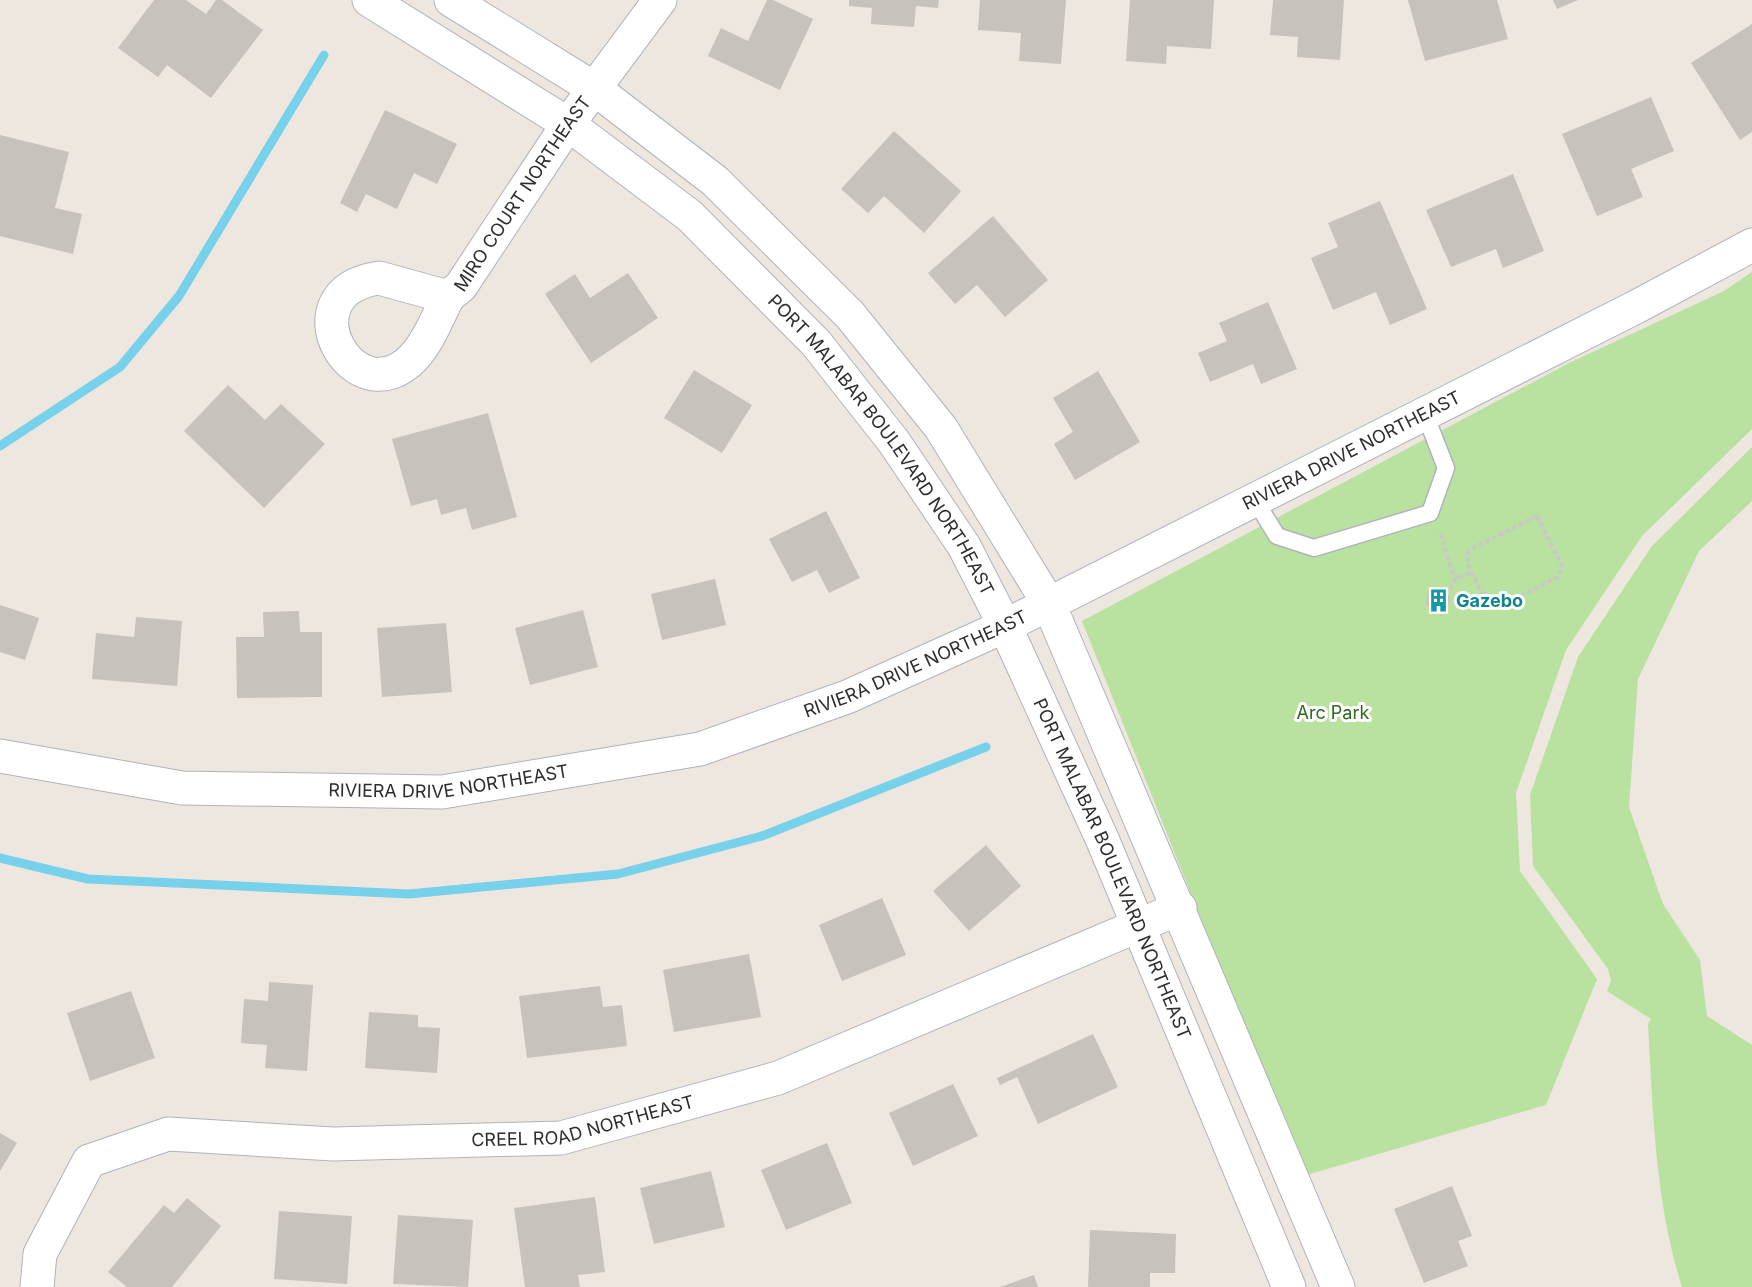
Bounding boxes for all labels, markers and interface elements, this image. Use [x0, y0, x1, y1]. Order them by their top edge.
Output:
street label: MIRO COURT NORTHEAST [449, 92, 595, 295]
street label: PORT MALABAR BOULEVARD NORTHEAST [764, 290, 998, 599]
street label: RIVIERA DRIVE NORTHEAST [1239, 386, 1464, 514]
building icon: Gazebo [1425, 588, 1451, 614]
place label: Gazebo [1456, 590, 1523, 611]
street label: RIVIERA DRIVE NORTHEAST [801, 606, 1030, 721]
street label: PORT MALABAR BOULEVARD NORTHEAST [1029, 695, 1195, 1042]
park label: Arc Park [1297, 702, 1370, 723]
street label: RIVIERA DRIVE NORTHEAST [328, 760, 570, 802]
street label: CREEL ROAD NORTHEAST [471, 1091, 696, 1150]

